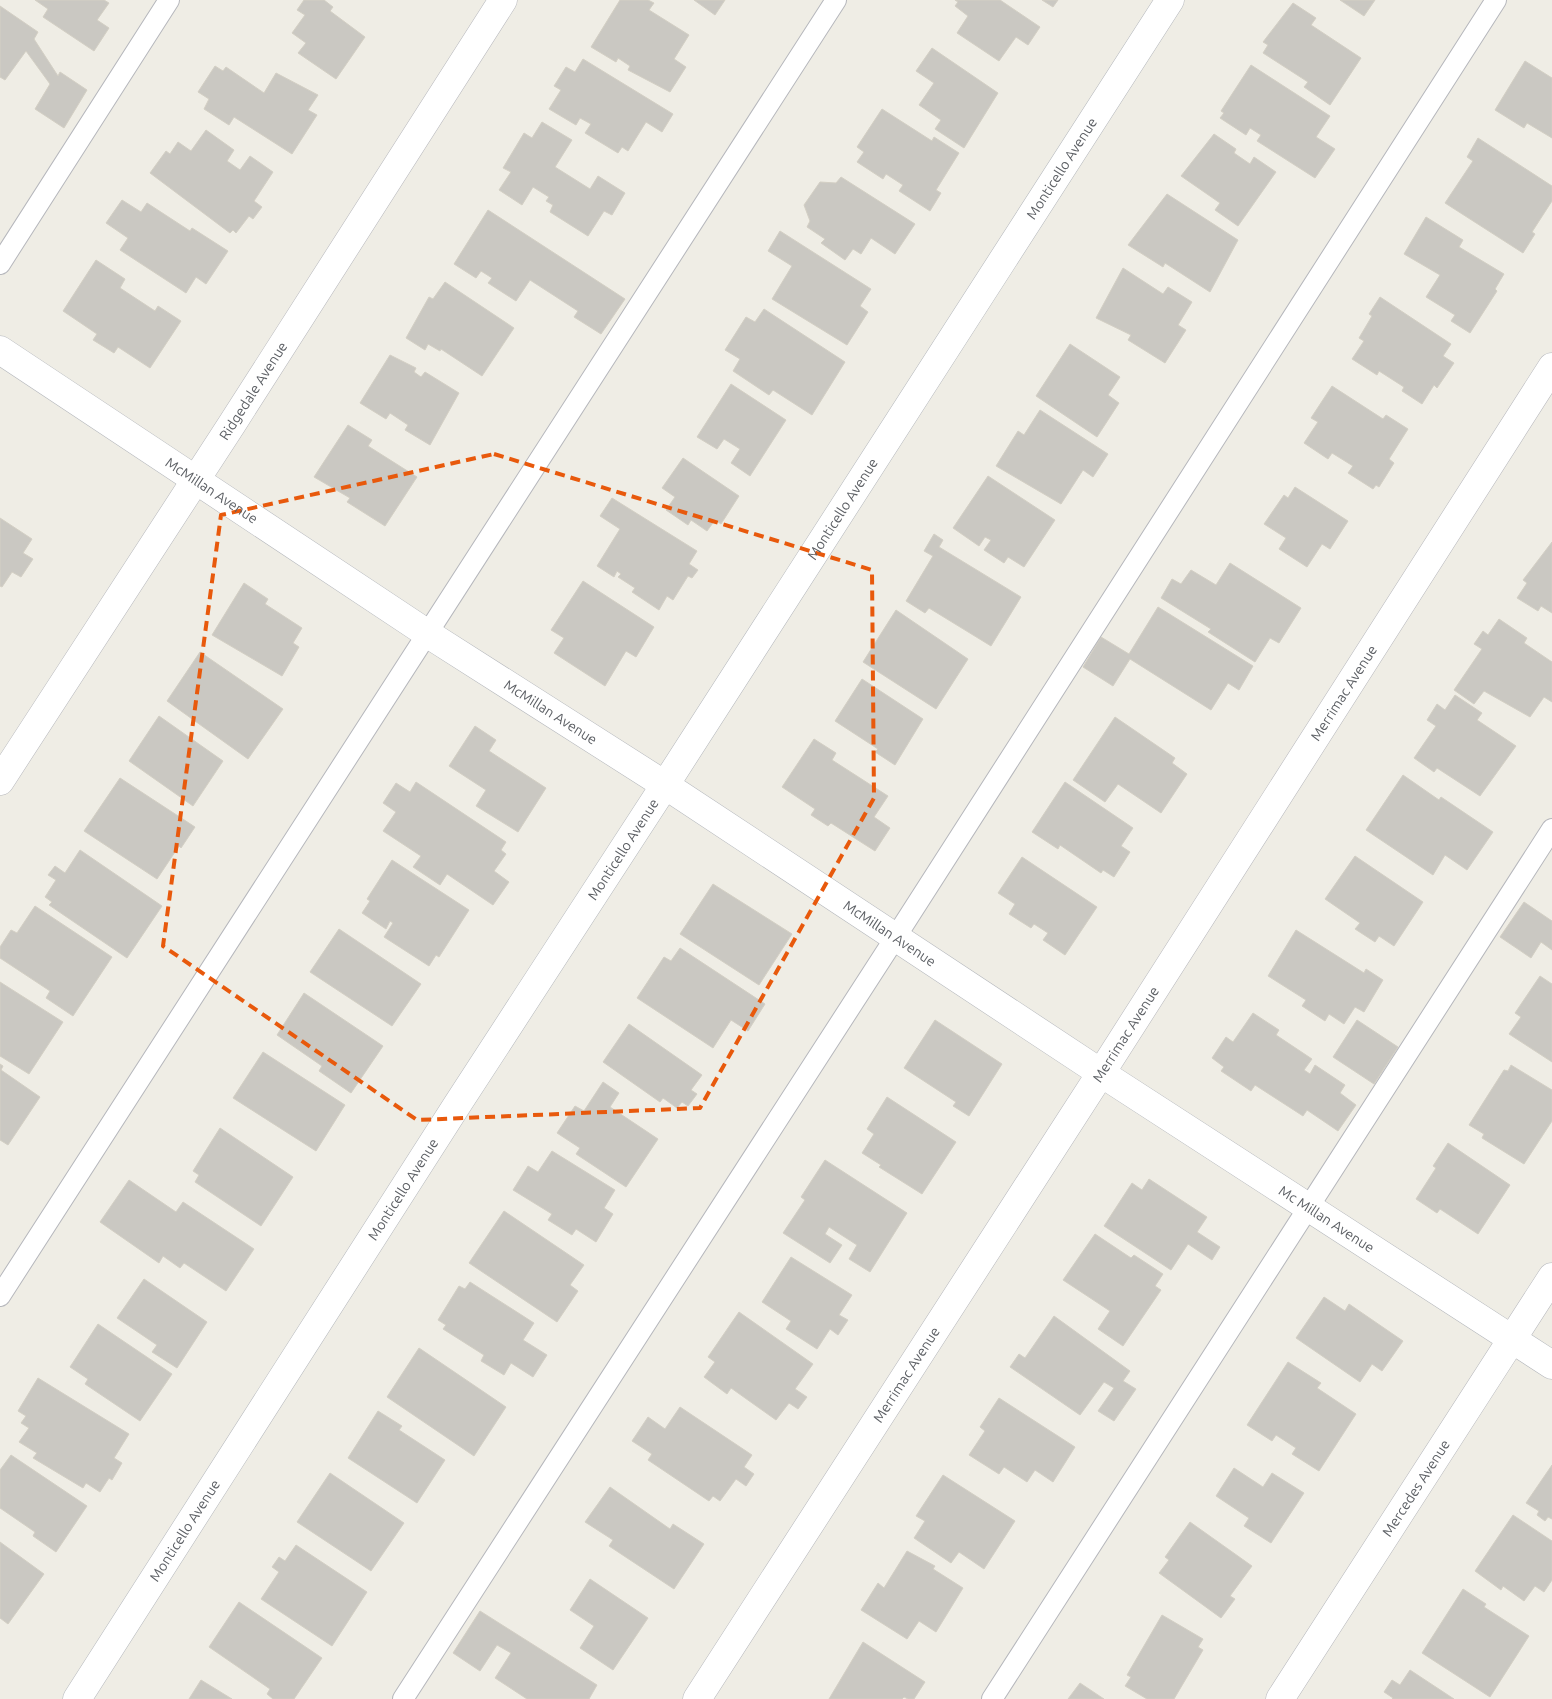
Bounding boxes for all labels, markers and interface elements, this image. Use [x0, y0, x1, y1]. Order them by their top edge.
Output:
street label: Monticello Avenue [1023, 115, 1100, 222]
street label: Ridgedale Avenue [216, 339, 290, 443]
street label: McMillan Avenue [163, 454, 261, 527]
street label: Monticello Avenue [804, 455, 881, 563]
street label: Merrimac Avenue [1307, 642, 1380, 744]
street label: McMillan Avenue [501, 677, 600, 748]
street label: Monticello Avenue [584, 796, 662, 903]
street label: McMillan Avenue [841, 897, 939, 970]
street label: Merrimac Avenue [1089, 984, 1162, 1085]
street label: Monticello Avenue [365, 1136, 441, 1243]
street label: Mc Millan Avenue [1276, 1182, 1377, 1256]
street label: Merrimac Avenue [870, 1324, 943, 1425]
street label: Mercedes Avenue [1379, 1437, 1453, 1539]
street label: Monticello Avenue [146, 1477, 223, 1584]

